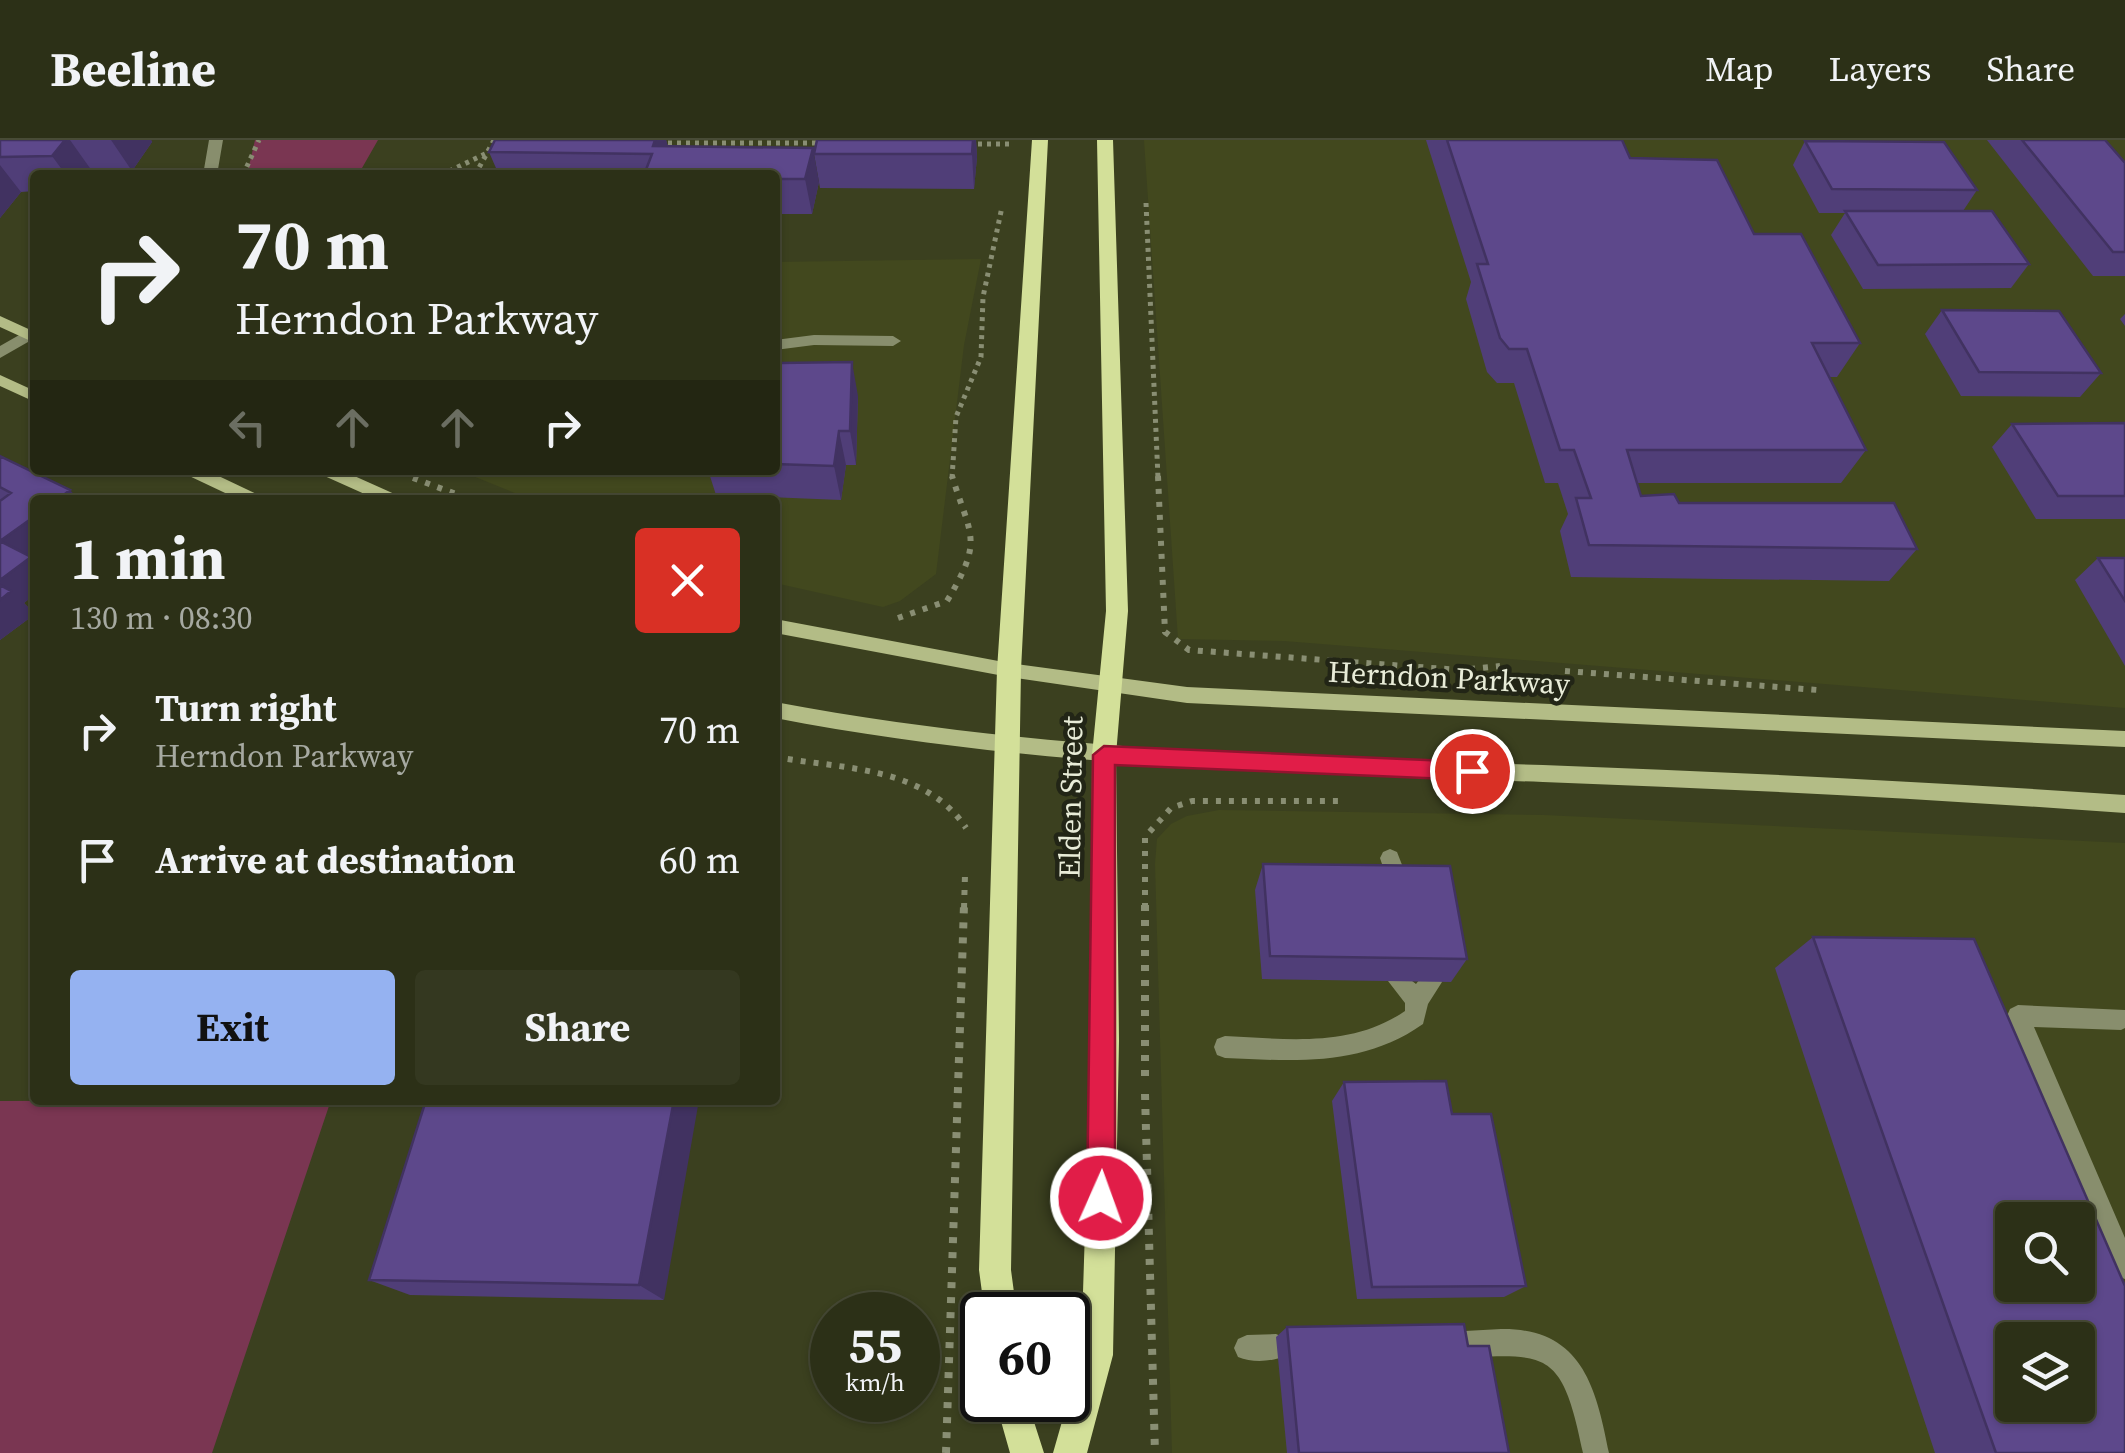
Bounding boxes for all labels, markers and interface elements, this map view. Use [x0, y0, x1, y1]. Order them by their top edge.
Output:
text: Beeline [50, 36, 216, 102]
text: Map [1705, 45, 1773, 93]
text: Layers [1828, 45, 1931, 93]
text: Share [1986, 45, 2075, 93]
text: 70 m [235, 196, 389, 292]
icon: right [70, 210, 200, 340]
text: Herndon Parkway [235, 287, 598, 349]
icon: left [220, 400, 275, 455]
icon: ahead [325, 400, 380, 455]
icon: ahead [430, 400, 485, 455]
icon: right [535, 400, 590, 455]
text: 1 min [70, 517, 226, 599]
button: close [635, 528, 740, 633]
text: 130 m · 08:30 [70, 596, 252, 640]
street label: Herndon Parkway [1327, 651, 1572, 704]
text: Turn right [155, 682, 337, 734]
icon: right [70, 703, 125, 758]
text: 70 m [659, 704, 740, 756]
street label: Elden Street [1049, 715, 1092, 878]
pin [1430, 729, 1515, 814]
text: Herndon Parkway [155, 734, 413, 778]
icon: arrive [1445, 744, 1500, 799]
icon: arrive [70, 833, 125, 888]
text: Arrive at destination [155, 834, 516, 886]
text: 60 m [659, 834, 740, 886]
button: Exit [70, 970, 395, 1085]
button: Share [415, 970, 740, 1085]
position arrow [1049, 1146, 1153, 1250]
map controls [1995, 1202, 2095, 1422]
button: search [1995, 1202, 2095, 1302]
speed limit sign: 60 [960, 1292, 1090, 1422]
text: 55 [848, 1310, 902, 1379]
button: layers [1995, 1322, 2095, 1422]
text: km/h [845, 1365, 905, 1399]

